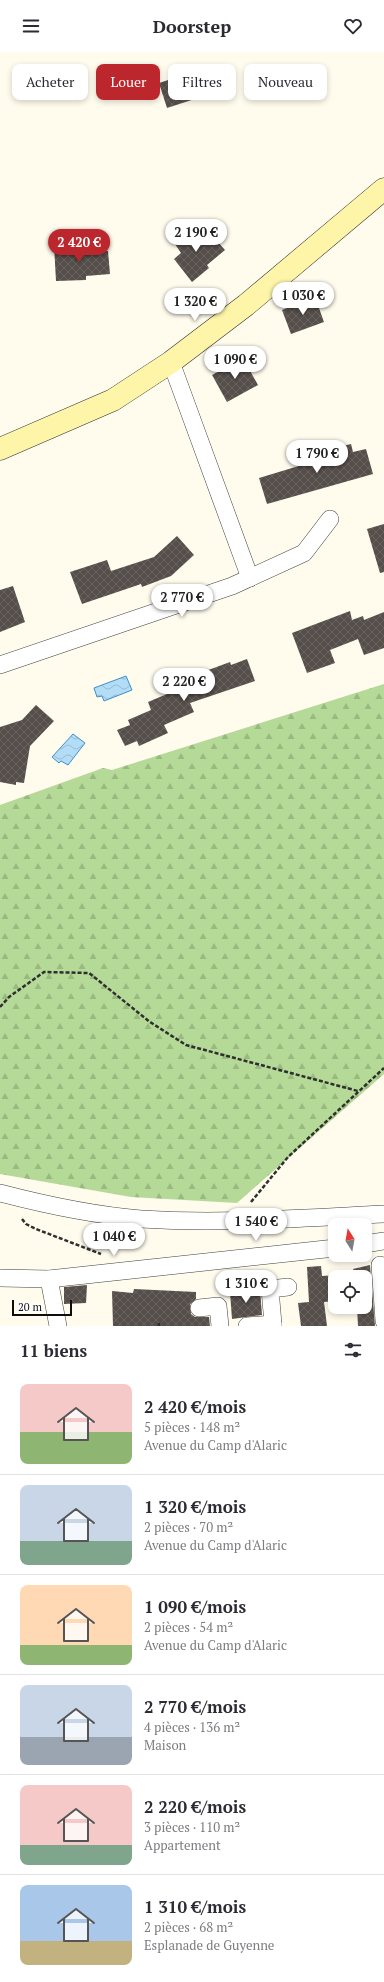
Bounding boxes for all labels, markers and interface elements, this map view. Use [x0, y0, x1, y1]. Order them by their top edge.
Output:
text: Doorstep [153, 14, 231, 38]
icon: menu [20, 15, 42, 37]
icon: heart [342, 15, 364, 37]
chip: Acheter [12, 64, 88, 100]
chip: Louer [96, 64, 160, 100]
chip: Filtres [168, 64, 236, 100]
chip: Nouveau [244, 64, 327, 100]
pin: 2 190 € [159, 219, 233, 253]
text: 2 190 € [174, 223, 218, 241]
pin: 2 420 € [42, 229, 116, 263]
text: 2 420 € [57, 233, 101, 251]
pin: 1 030 € [266, 282, 340, 316]
text: 1 030 € [281, 286, 325, 304]
pin: 1 320 € [158, 288, 232, 322]
text: 1 320 € [173, 292, 217, 310]
pin: 1 090 € [198, 346, 272, 380]
text: 1 090 € [213, 350, 257, 368]
pin: 1 790 € [280, 440, 354, 474]
text: 1 790 € [295, 444, 339, 462]
pin: 2 770 € [145, 584, 219, 618]
text: 2 770 € [160, 588, 204, 606]
pin: 2 220 € [147, 668, 221, 702]
text: 2 220 € [162, 672, 206, 690]
pin: 1 540 € [219, 1208, 293, 1242]
text: 1 540 € [234, 1212, 278, 1230]
north arrow [328, 1218, 372, 1262]
map controls [328, 1218, 372, 1314]
pin: 1 040 € [77, 1223, 151, 1257]
text: 1 040 € [92, 1227, 136, 1245]
pin: 1 310 € [209, 1270, 283, 1304]
button: locate [328, 1270, 372, 1314]
text: 1 310 € [224, 1274, 268, 1292]
scale bar [12, 1298, 72, 1317]
text: 20 m [18, 1300, 42, 1314]
text: 11 biens [20, 1339, 87, 1362]
icon: filters [342, 1339, 364, 1361]
text: 2 420 €/mois [144, 1395, 246, 1418]
icon: home [52, 1400, 100, 1448]
text: 5 pièces · 148 m² [144, 1418, 240, 1436]
text: Avenue du Camp d'Alaric [144, 1436, 287, 1454]
text: 1 320 €/mois [144, 1495, 246, 1518]
icon: home [52, 1501, 100, 1549]
text: 2 pièces · 70 m² [144, 1518, 233, 1536]
text: Avenue du Camp d'Alaric [144, 1536, 287, 1554]
text: 1 090 €/mois [144, 1595, 246, 1618]
icon: home [52, 1601, 100, 1649]
text: 2 pièces · 54 m² [144, 1618, 233, 1636]
text: Avenue du Camp d'Alaric [144, 1636, 287, 1654]
text: 2 770 €/mois [144, 1695, 246, 1718]
icon: home [52, 1701, 100, 1749]
text: 4 pièces · 136 m² [144, 1718, 240, 1736]
text: Maison [144, 1736, 186, 1754]
text: 2 220 €/mois [144, 1795, 246, 1818]
icon: home [52, 1801, 100, 1849]
text: 3 pièces · 110 m² [144, 1818, 240, 1836]
text: Appartement [144, 1836, 221, 1854]
text: 1 310 €/mois [144, 1895, 246, 1918]
icon: home [52, 1901, 100, 1949]
text: 2 pièces · 68 m² [144, 1918, 233, 1936]
text: Esplanade de Guyenne [144, 1936, 274, 1954]

